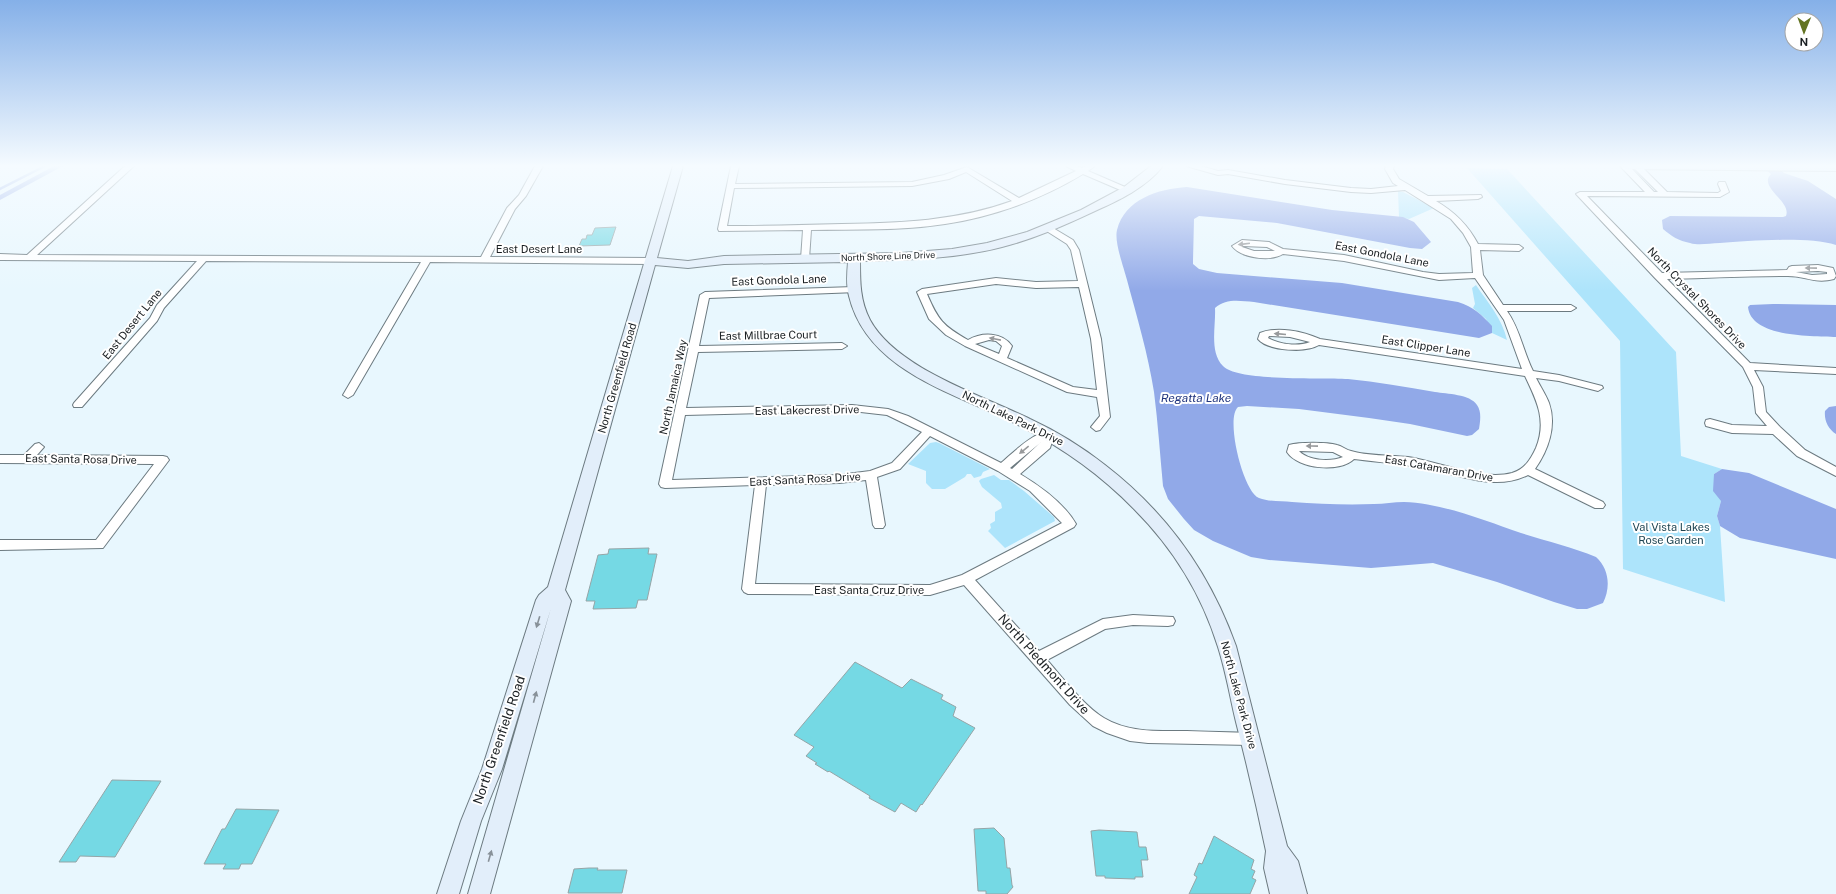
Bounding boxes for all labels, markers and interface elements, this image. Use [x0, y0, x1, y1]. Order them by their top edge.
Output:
north arrow [1784, 12, 1824, 52]
text: N [1799, 36, 1808, 48]
street label: East Gondola Lane [1334, 239, 1430, 269]
one-way arrow [1237, 241, 1250, 248]
street label: East Desert Lane [496, 243, 582, 255]
street label: North Crystal Shores Drive [1645, 245, 1749, 351]
street label: North Shore Line Drive [841, 249, 935, 263]
one-way arrow [1804, 265, 1817, 271]
street label: East Gondola Lane [731, 272, 827, 288]
street label: East Desert Lane [100, 287, 164, 361]
street label: North Greenfield Road [595, 321, 639, 435]
street label: East Millbrae Court [719, 328, 817, 342]
one-way arrow [1274, 330, 1286, 337]
street label: East Clipper Lane [1381, 333, 1471, 359]
one-way arrow [989, 336, 1001, 342]
street label: North Jamaica Way [657, 338, 689, 436]
street label: North Lake Park Drive [960, 388, 1066, 448]
water label: Regatta Lake [1161, 391, 1232, 405]
street label: East Lakecrest Drive [755, 403, 859, 417]
one-way arrow [1305, 443, 1318, 449]
one-way arrow [1019, 445, 1030, 454]
street label: East Santa Rosa Drive [25, 452, 137, 466]
street label: East Catamaran Drive [1384, 453, 1494, 483]
street label: East Santa Rosa Drive [749, 470, 861, 488]
park label: Val Vista Lakes Rose Garden [1632, 521, 1710, 546]
street label: East Santa Cruz Drive [814, 584, 924, 596]
street label: North Piedmont Drive [995, 611, 1093, 717]
one-way arrow [535, 616, 541, 628]
street label: North Lake Park Drive [1219, 640, 1259, 750]
street label: North Greenfield Road [470, 674, 528, 806]
one-way arrow [532, 691, 538, 703]
one-way arrow [487, 850, 493, 862]

